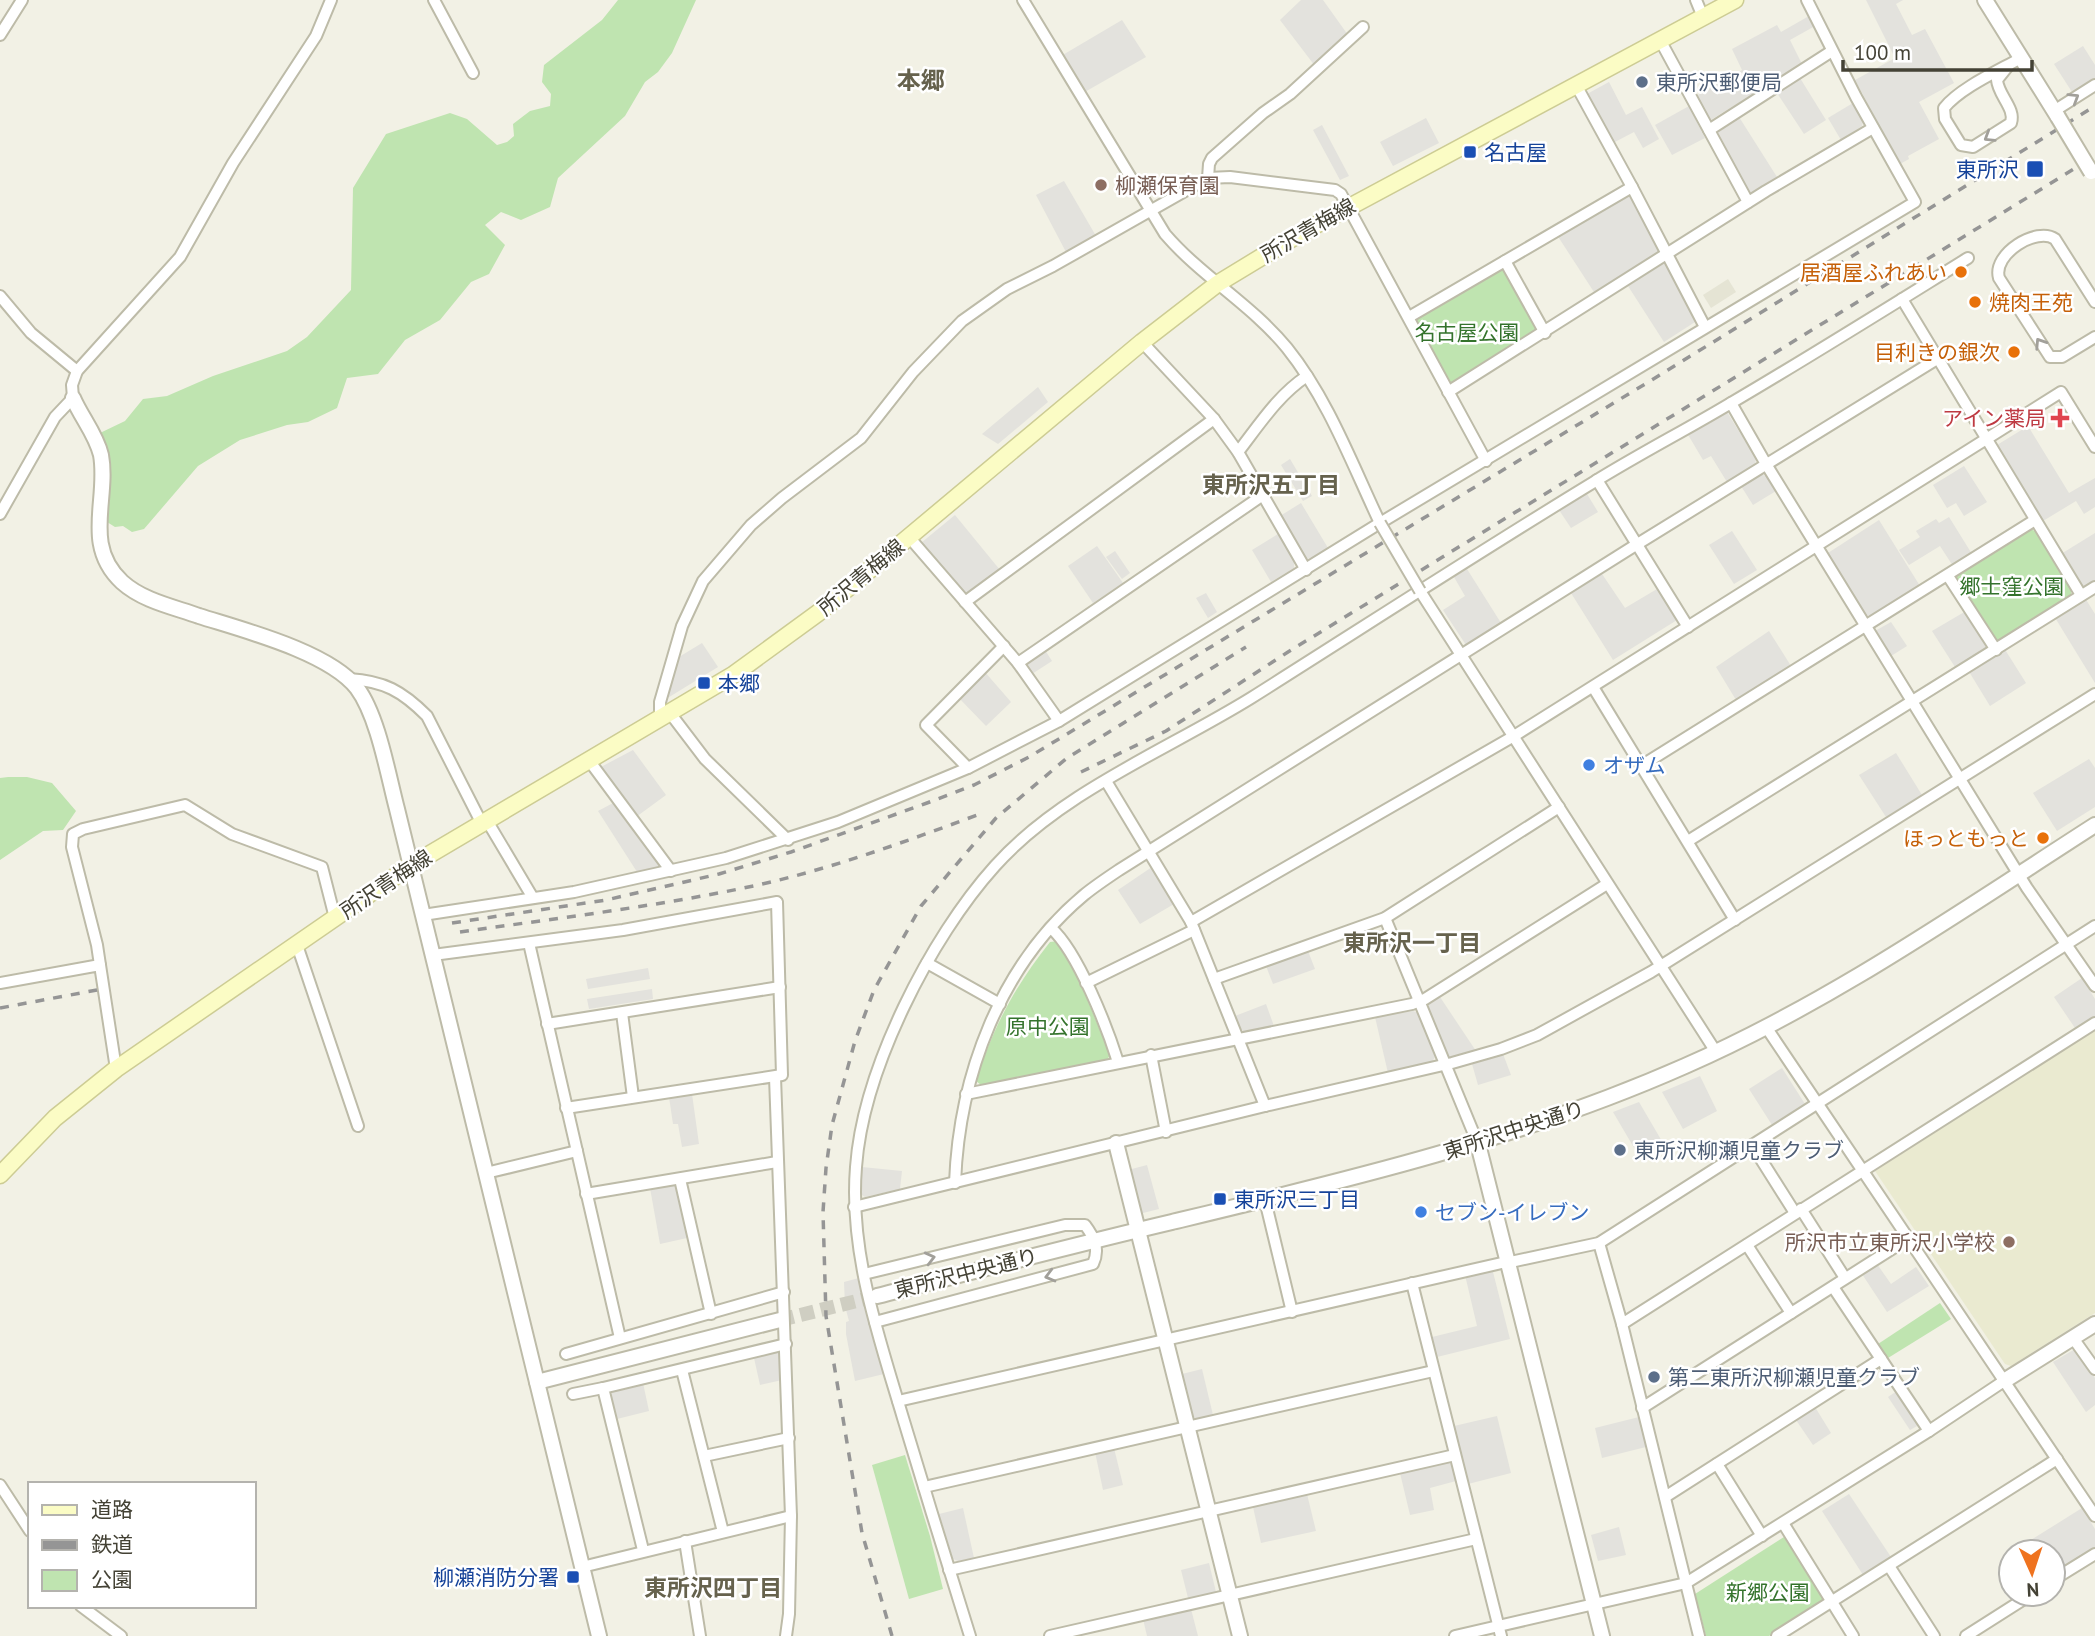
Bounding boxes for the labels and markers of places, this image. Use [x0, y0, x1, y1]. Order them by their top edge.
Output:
place label: 東所沢郵便局 [1656, 69, 1782, 96]
marker: 東所沢郵便局 [1634, 74, 1650, 90]
place label: 名古屋 [1484, 139, 1547, 166]
marker: 名古屋 [1462, 144, 1478, 160]
place label: 東所沢 [1956, 156, 2019, 183]
marker: 東所沢 [2025, 159, 2045, 179]
place label: 柳瀬保育園 [1115, 172, 1220, 199]
marker: 柳瀬保育園 [1093, 177, 1109, 193]
place label: 居酒屋ふれあい [1800, 259, 1947, 286]
marker: 居酒屋ふれあい [1953, 264, 1969, 280]
place label: 焼肉王苑 [1989, 289, 2073, 316]
marker: 焼肉王苑 [1967, 294, 1983, 310]
place label: 目利きの銀次 [1874, 339, 2000, 366]
marker: 目利きの銀次 [2006, 344, 2022, 360]
place label: アイン薬局 [1942, 405, 2046, 432]
marker: アイン薬局 [2052, 410, 2068, 426]
place label: 本郷 [718, 670, 760, 697]
marker: 本郷 [696, 675, 712, 691]
place label: オザム [1603, 752, 1666, 779]
marker: オザム [1581, 757, 1597, 773]
place label: ほっともっと [1903, 825, 2029, 852]
marker: ほっともっと [2035, 830, 2051, 846]
place label: 東所沢柳瀬児童クラブ [1634, 1137, 1844, 1164]
marker: 東所沢柳瀬児童クラブ [1612, 1142, 1628, 1158]
place label: 東所沢三丁目 [1234, 1186, 1360, 1213]
marker: 東所沢三丁目 [1212, 1191, 1228, 1207]
place label: セブン-イレブン [1435, 1199, 1590, 1226]
marker: セブン-イレブン [1413, 1204, 1429, 1220]
place label: 所沢市立東所沢小学校 [1785, 1229, 1995, 1256]
marker: 所沢市立東所沢小学校 [2001, 1234, 2017, 1250]
place label: 第二東所沢柳瀬児童クラブ [1668, 1364, 1920, 1391]
marker: 第二東所沢柳瀬児童クラブ [1646, 1369, 1662, 1385]
place label: 柳瀬消防分署 [433, 1564, 559, 1591]
marker: 柳瀬消防分署 [565, 1569, 581, 1585]

